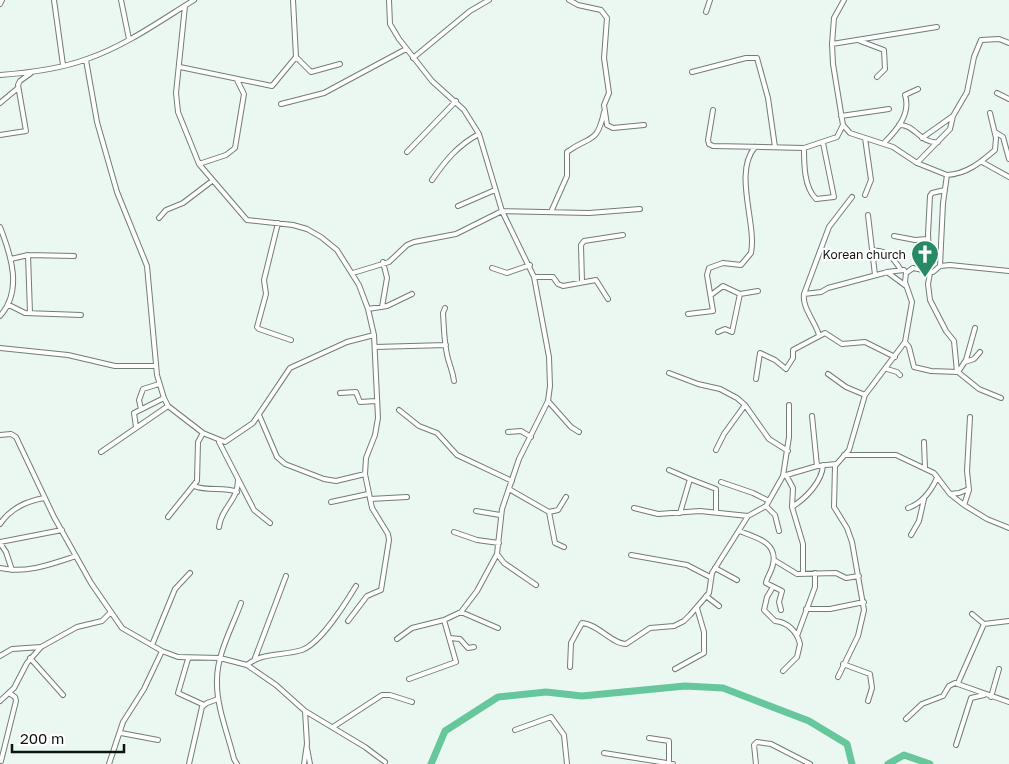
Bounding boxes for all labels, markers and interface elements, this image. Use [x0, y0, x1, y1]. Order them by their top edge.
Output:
church icon: Korean church [910, 239, 940, 278]
place label: Korean church [822, 247, 906, 262]
scale bar [12, 722, 125, 754]
text: 200 m [20, 729, 64, 747]

